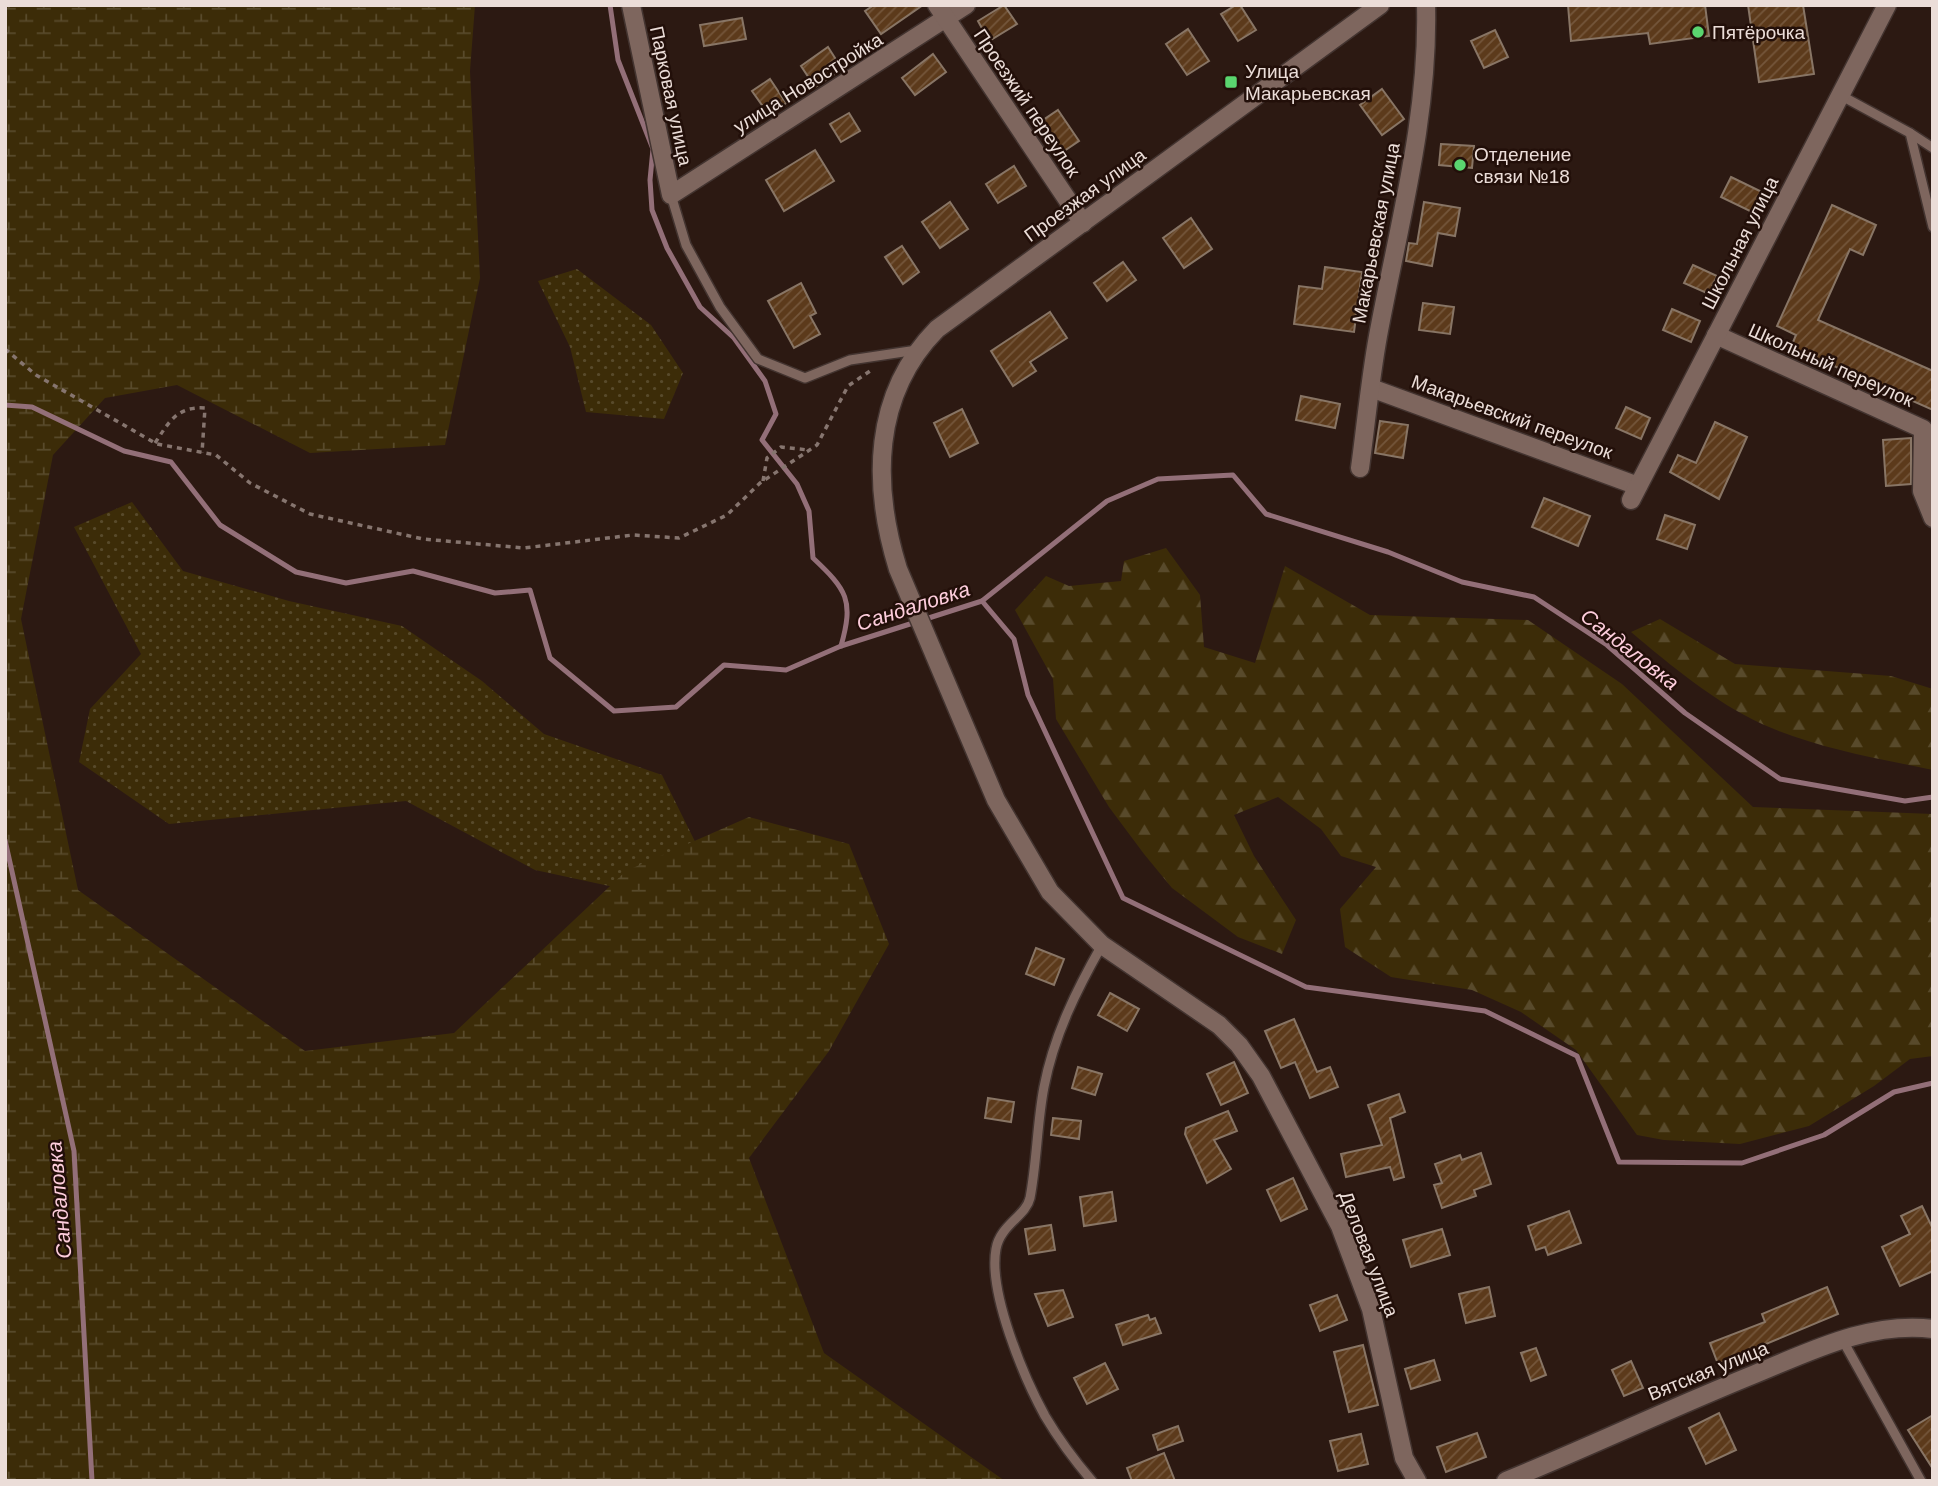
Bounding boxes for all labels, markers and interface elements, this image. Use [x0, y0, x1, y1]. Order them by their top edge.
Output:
place label: Пятёрочка [1712, 22, 1806, 43]
street label: Парковая улица [646, 24, 696, 168]
marker: Пятёрочка [1690, 24, 1706, 40]
street label: Проезжий переулок [970, 25, 1085, 182]
street label: улица Новостройка [730, 28, 887, 137]
place label: Улица Макарьевская [1245, 61, 1371, 104]
marker: Улица Макарьевская [1223, 74, 1239, 90]
street label: Макарьевская улица [1348, 141, 1404, 325]
street label: Проезжая улица [1020, 144, 1150, 246]
place label: Отделение связи №18 [1474, 144, 1571, 187]
marker: Отделение связи №18 [1452, 157, 1468, 173]
street label: Школьная улица [1698, 173, 1783, 313]
street label: Школьный переулок [1745, 319, 1917, 411]
street label: Макарьевский переулок [1409, 371, 1616, 463]
water label: Сандаловка [853, 577, 973, 635]
water label: Сандаловка [1577, 604, 1683, 694]
water label: Сандаловка [42, 1140, 76, 1260]
street label: Деловая улица [1335, 1188, 1403, 1320]
street label: Вятская улица [1645, 1337, 1772, 1405]

